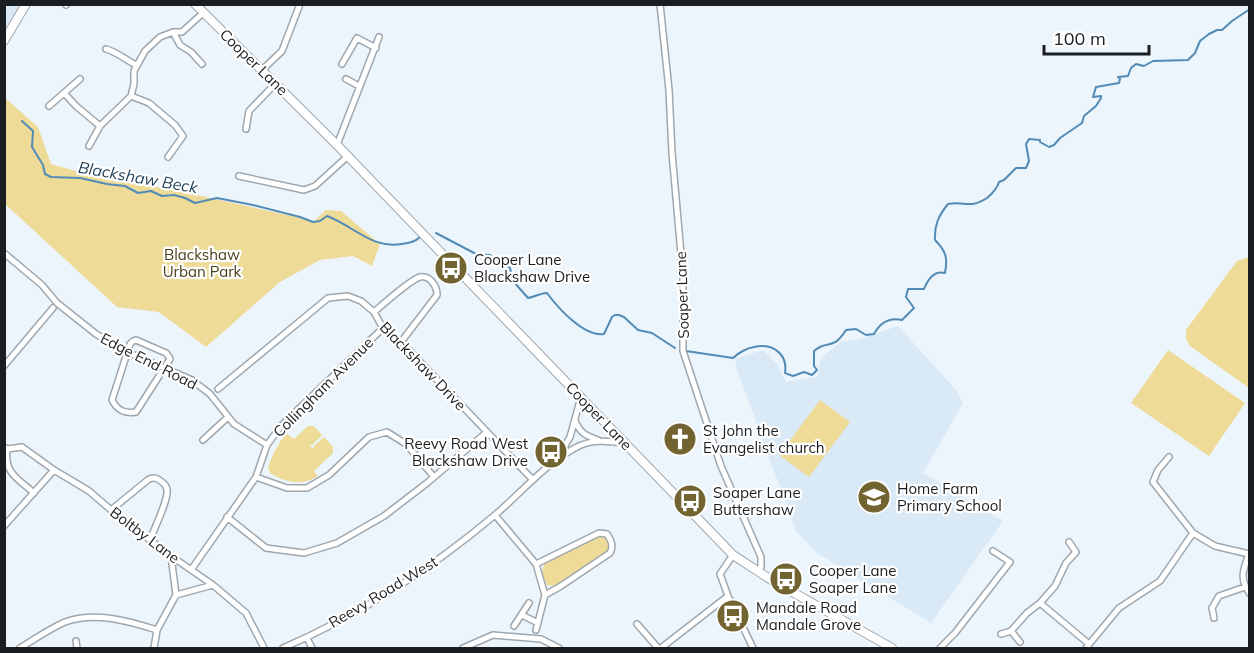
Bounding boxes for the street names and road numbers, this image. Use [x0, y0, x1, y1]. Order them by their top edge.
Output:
street label: Cooper Lane [216, 25, 292, 99]
street label: Soaper Lane [671, 251, 693, 339]
street label: Blackshaw Drive [376, 318, 470, 414]
street label: Edge End Road [97, 328, 201, 394]
street label: Collingham Avenue [269, 333, 377, 441]
street label: Cooper Lane [562, 378, 636, 454]
street label: Boltby Lane [106, 503, 184, 567]
street label: Reevy Road West [325, 552, 441, 632]

